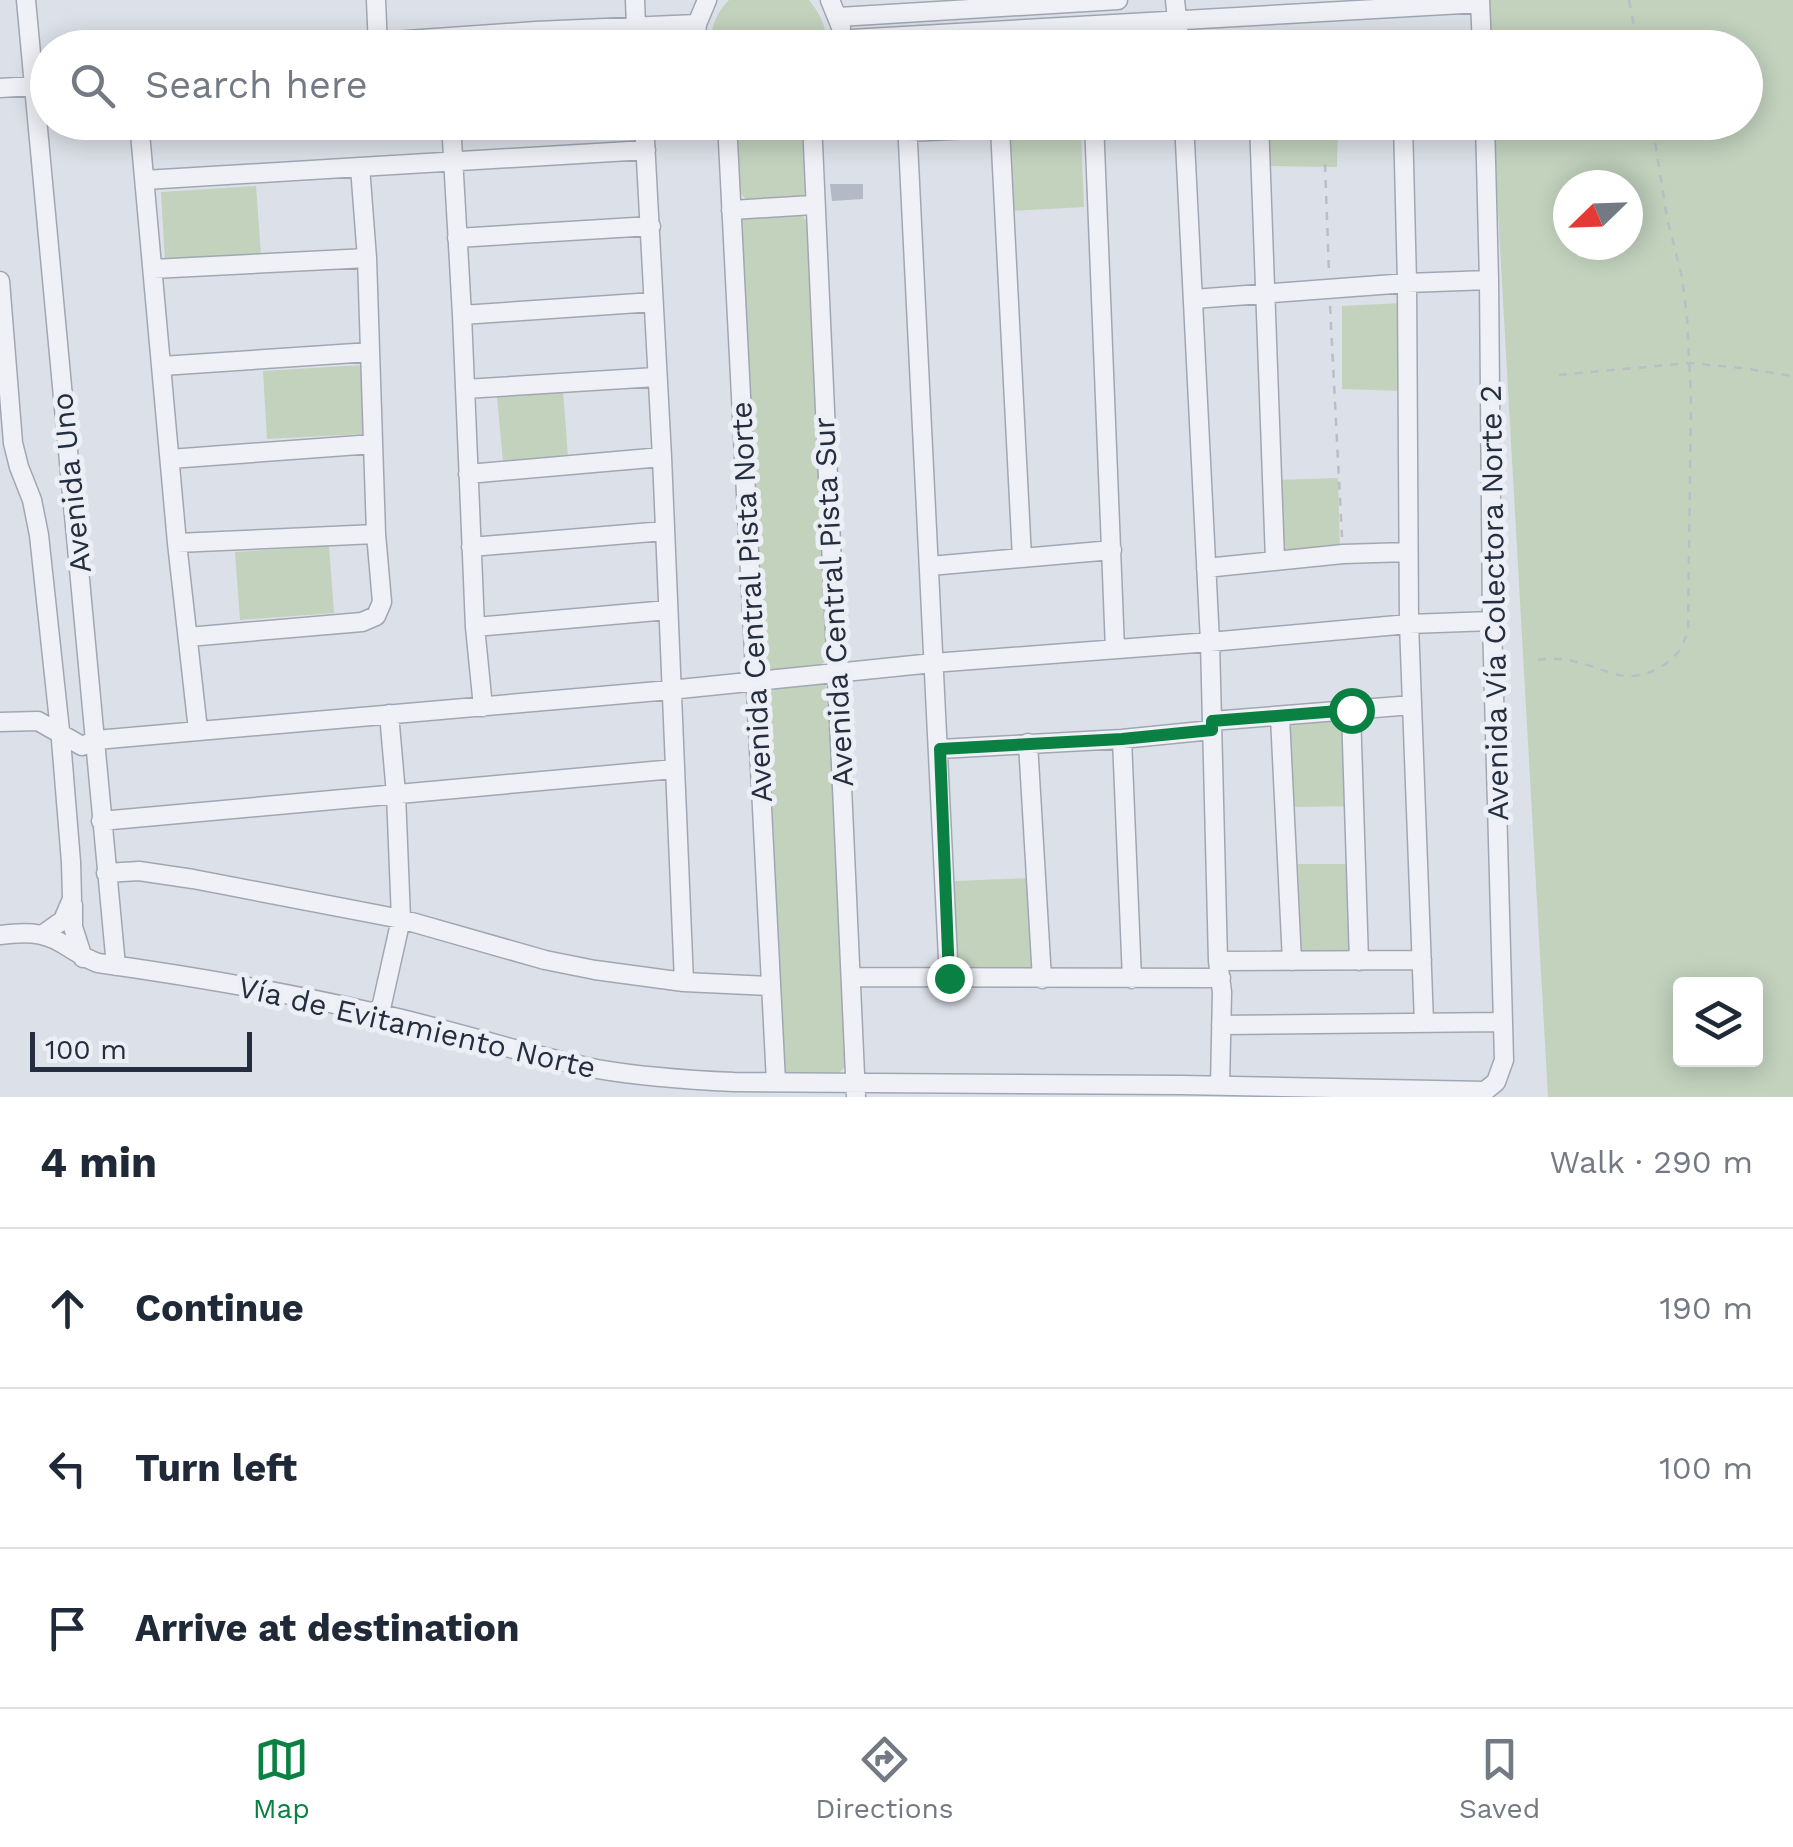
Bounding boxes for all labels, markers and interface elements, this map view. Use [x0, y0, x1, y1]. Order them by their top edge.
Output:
search box [30, 30, 1763, 140]
icon: search [65, 58, 120, 113]
text: Search here [145, 63, 368, 107]
north arrow [1553, 170, 1643, 260]
street label: Avenida Vía Colectora Norte 2 [1473, 385, 1515, 821]
street label: Avenida Uno [44, 391, 98, 575]
street label: Avenida Central Pista Norte [723, 400, 779, 804]
street label: Avenida Central Pista Sur [806, 416, 860, 788]
route start [1329, 688, 1375, 734]
route end [927, 956, 973, 1002]
street label: Vía de Evitamiento Norte [235, 969, 599, 1085]
map controls [1673, 977, 1763, 1067]
button: layers [1673, 977, 1763, 1067]
scale bar [30, 1027, 252, 1072]
text: 100 m [45, 1033, 127, 1066]
text: 4 min [40, 1138, 157, 1187]
text: Walk · 290 m [1549, 1143, 1753, 1181]
icon: ahead [40, 1281, 95, 1336]
text: Continue [135, 1286, 304, 1330]
text: 190 m [1659, 1289, 1753, 1327]
icon: left [40, 1441, 95, 1496]
text: Turn left [135, 1446, 297, 1490]
text: 100 m [1659, 1449, 1753, 1487]
icon: arrive [40, 1601, 95, 1656]
text: Arrive at destination [135, 1606, 520, 1650]
tab: Map [253, 1732, 310, 1825]
tab: Directions [815, 1732, 954, 1825]
tab: Saved [1459, 1732, 1540, 1825]

